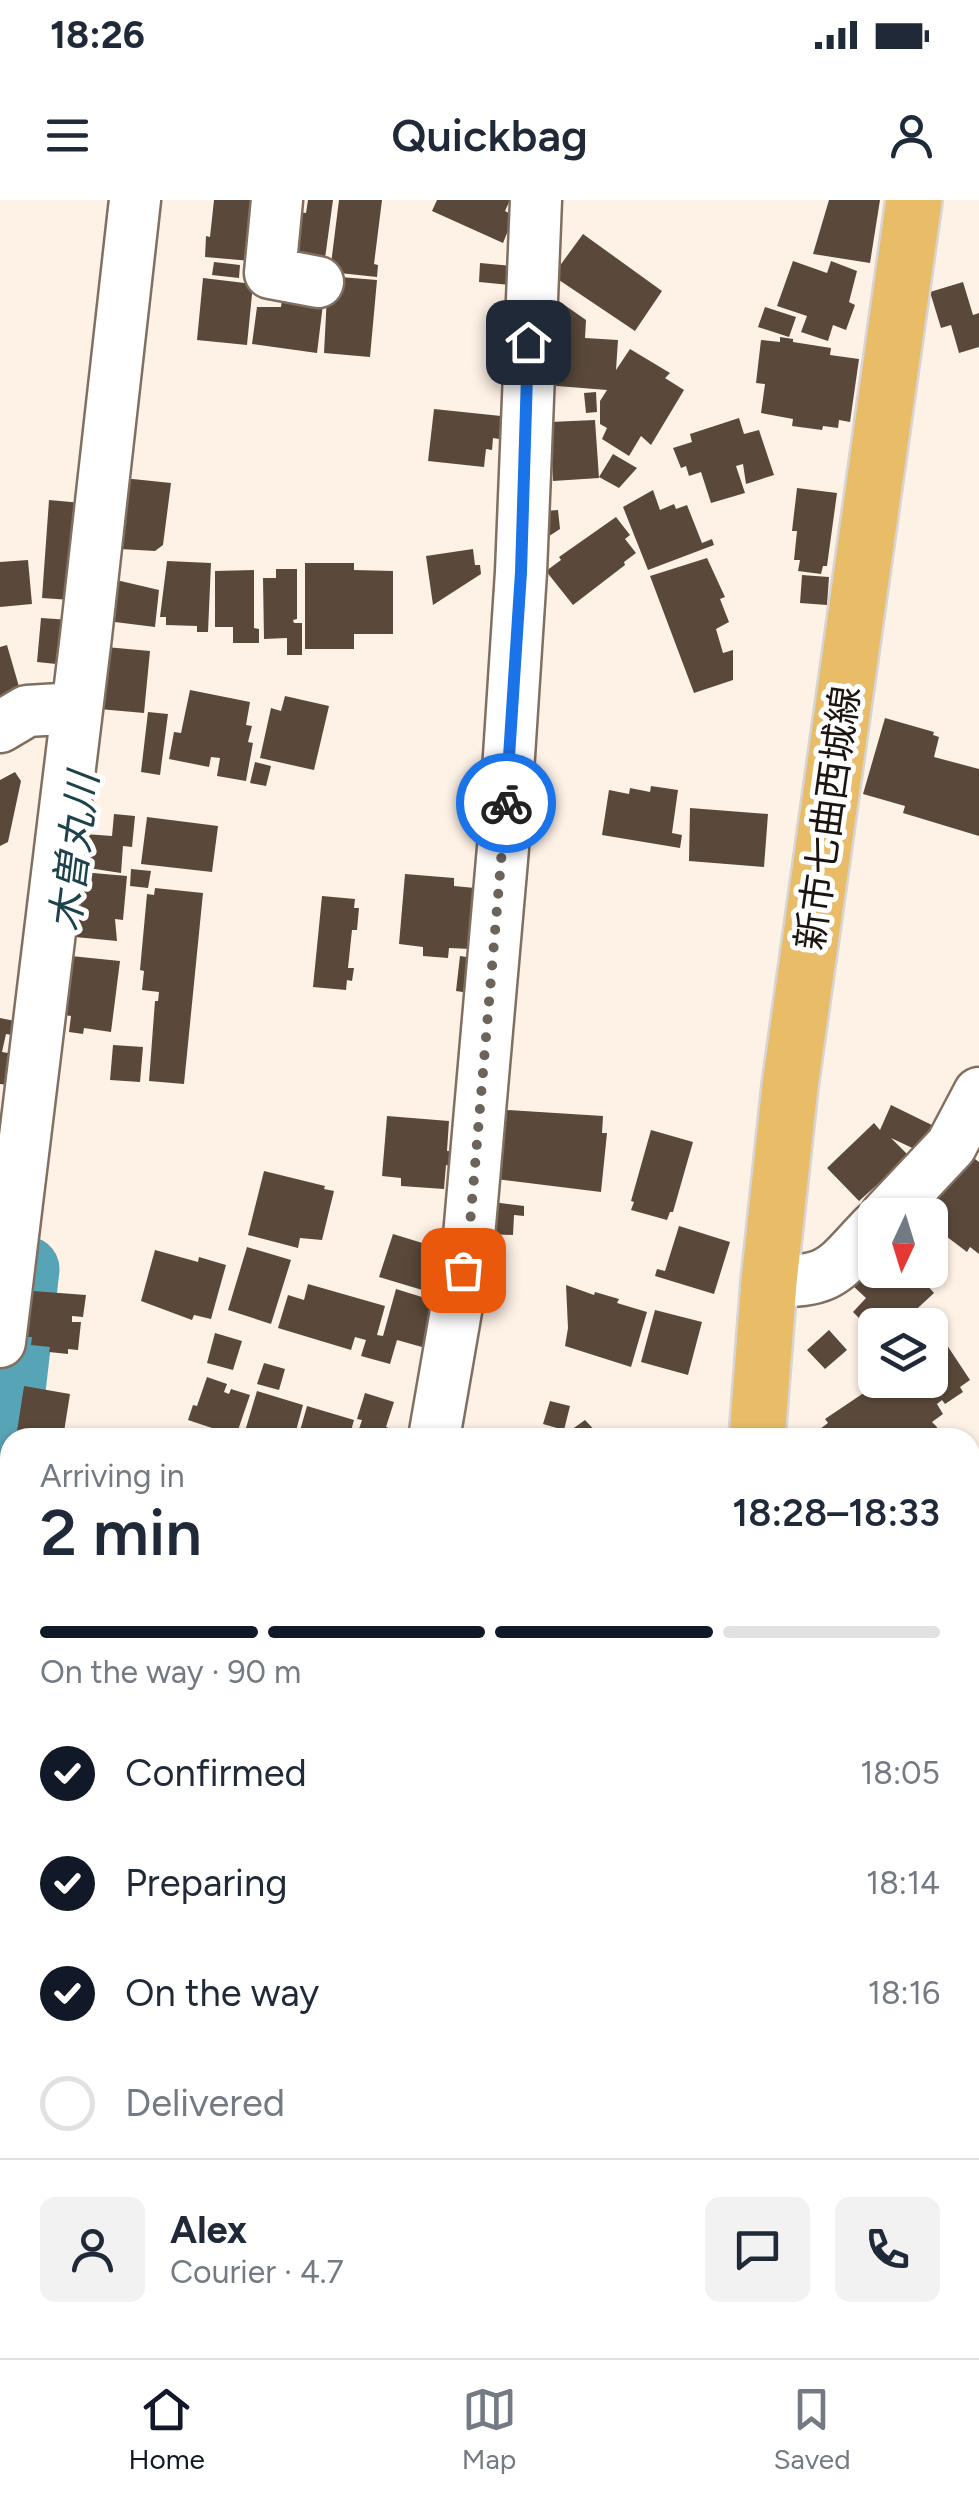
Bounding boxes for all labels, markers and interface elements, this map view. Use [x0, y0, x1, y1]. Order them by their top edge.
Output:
text: 18:26 [50, 12, 145, 58]
icon: menu [40, 108, 95, 163]
text: Quickbag [391, 108, 588, 162]
icon: person [884, 108, 939, 163]
pin [486, 300, 571, 385]
icon: home [501, 315, 556, 370]
street label: 新市七曲西城線 [787, 683, 869, 953]
courier [456, 753, 556, 853]
water label: 木曽丸川 [40, 766, 108, 934]
icon: bike [479, 776, 534, 831]
north arrow [858, 1198, 948, 1288]
map controls [858, 1198, 948, 1398]
pin [421, 1228, 506, 1313]
icon: bag [436, 1243, 491, 1298]
button: layers [858, 1308, 948, 1398]
text: Arriving in [40, 1457, 185, 1495]
text: 18:28–18:33 [732, 1490, 940, 1536]
text: 2 min [40, 1493, 202, 1571]
text: On the way · 90 m [40, 1653, 301, 1691]
icon: check [40, 1746, 95, 1801]
text: Confirmed [125, 1750, 307, 1796]
text: 18:05 [860, 1754, 940, 1792]
icon: check [40, 1856, 95, 1911]
text: Preparing [125, 1860, 287, 1906]
text: 18:14 [866, 1864, 940, 1902]
icon: check [40, 1966, 95, 2021]
text: On the way [125, 1970, 319, 2016]
text: 18:16 [868, 1974, 940, 2012]
text: Delivered [125, 2080, 285, 2126]
button: person [40, 2197, 145, 2302]
button: chat [705, 2197, 810, 2302]
button: phone [835, 2197, 940, 2302]
text: Alex [170, 2207, 247, 2253]
text: Courier · 4.7 [170, 2253, 344, 2291]
tab: Home [128, 2382, 205, 2476]
tab: Map [462, 2382, 517, 2476]
tab: Saved [773, 2382, 851, 2476]

